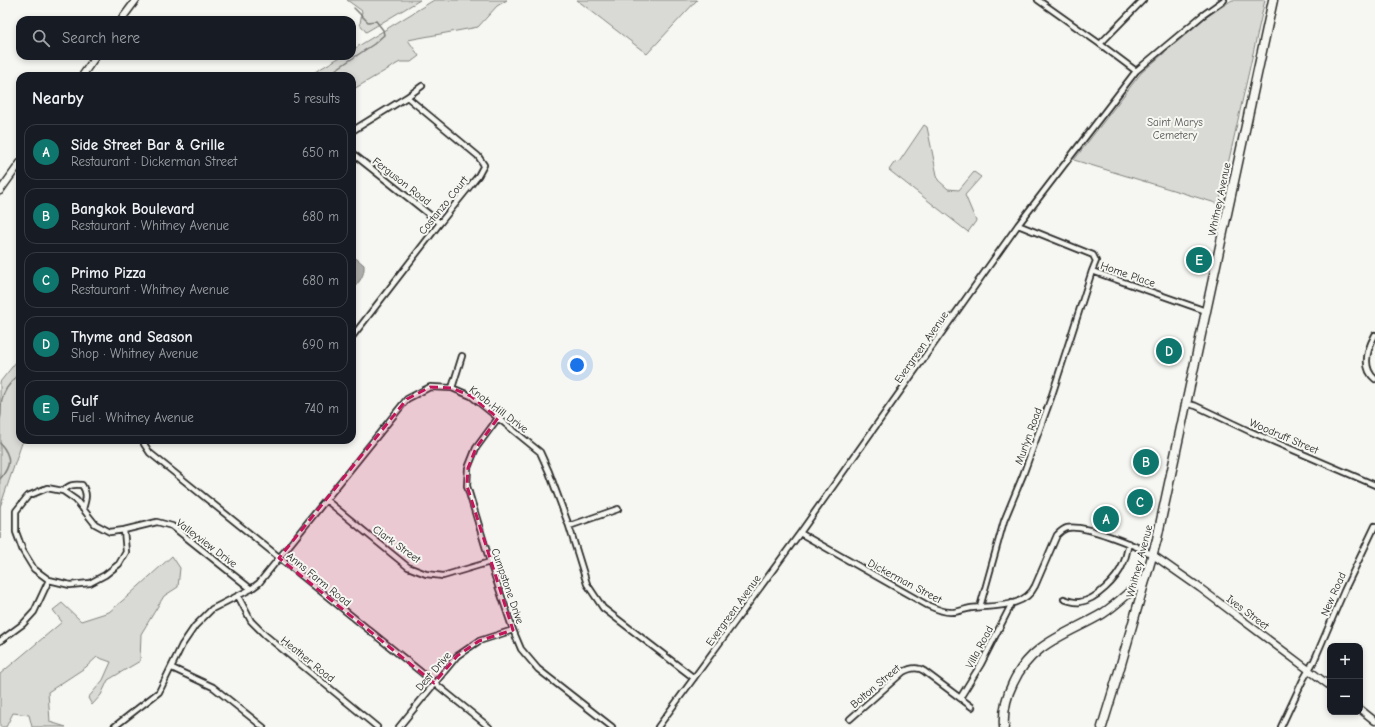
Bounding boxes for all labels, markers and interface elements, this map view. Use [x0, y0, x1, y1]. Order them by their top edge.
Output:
search box [16, 16, 356, 60]
icon: search [30, 27, 52, 49]
text: Search here [62, 29, 140, 47]
text: Nearby [32, 89, 83, 108]
text: 5 results [293, 91, 340, 106]
park label: Saint Marys Cemetery [1147, 116, 1203, 142]
text: Side Street Bar & Grille [71, 136, 225, 154]
text: A [42, 145, 50, 160]
text: 650 m [302, 145, 339, 160]
text: Restaurant · Dickerman Street [71, 154, 237, 169]
street label: Ferguson Road [370, 155, 434, 208]
street label: Whitney Avenue [1205, 161, 1234, 237]
street label: Costanzo Court [416, 173, 471, 237]
text: Bangkok Boulevard [71, 200, 194, 218]
text: B [42, 209, 50, 224]
text: 680 m [302, 209, 339, 224]
text: Restaurant · Whitney Avenue [71, 218, 229, 233]
pin: E [1186, 245, 1212, 275]
street label: Home Place [1099, 259, 1157, 290]
text: Primo Pizza [71, 264, 146, 282]
text: C [42, 273, 50, 288]
text: 680 m [302, 273, 339, 288]
text: Restaurant · Whitney Avenue [71, 282, 229, 297]
street label: Evergreen Avenue [892, 308, 951, 386]
text: Thyme and Season [71, 328, 193, 346]
pin: D [1156, 336, 1182, 366]
text: D [42, 337, 50, 352]
text: 690 m [302, 337, 339, 352]
text: Shop · Whitney Avenue [71, 346, 198, 361]
your location [567, 355, 587, 375]
street label: Knob Hill Drive [467, 383, 531, 436]
text: Gulf [71, 392, 98, 410]
text: E [42, 401, 50, 416]
text: 740 m [305, 401, 339, 416]
street label: Murlyn Road [1012, 406, 1045, 467]
text: Fuel · Whitney Avenue [71, 410, 194, 425]
street label: Woodruff Street [1247, 416, 1321, 457]
pin: B [1133, 447, 1159, 477]
pin: C [1127, 487, 1153, 517]
pin: A [1093, 504, 1119, 534]
street label: Valleyview Drive [174, 516, 240, 571]
street label: Clark Street [370, 523, 424, 567]
street label: Whitney Avenue [1124, 523, 1156, 599]
street label: Cumpstone Drive [488, 547, 527, 626]
street label: Anns Farm Road [284, 549, 354, 609]
street label: Dickerman Street [866, 557, 945, 607]
street label: New Road [1318, 570, 1349, 618]
street label: Evergreen Avenue [703, 572, 764, 648]
street label: Ives Street [1224, 592, 1272, 633]
street label: Villa Road [963, 624, 996, 671]
street label: Heather Road [278, 634, 337, 685]
map controls [1327, 643, 1363, 715]
button: + [1327, 643, 1363, 679]
street label: Dest Drive [413, 649, 454, 694]
street label: Bolton Street [848, 661, 904, 711]
button: − [1327, 679, 1363, 715]

